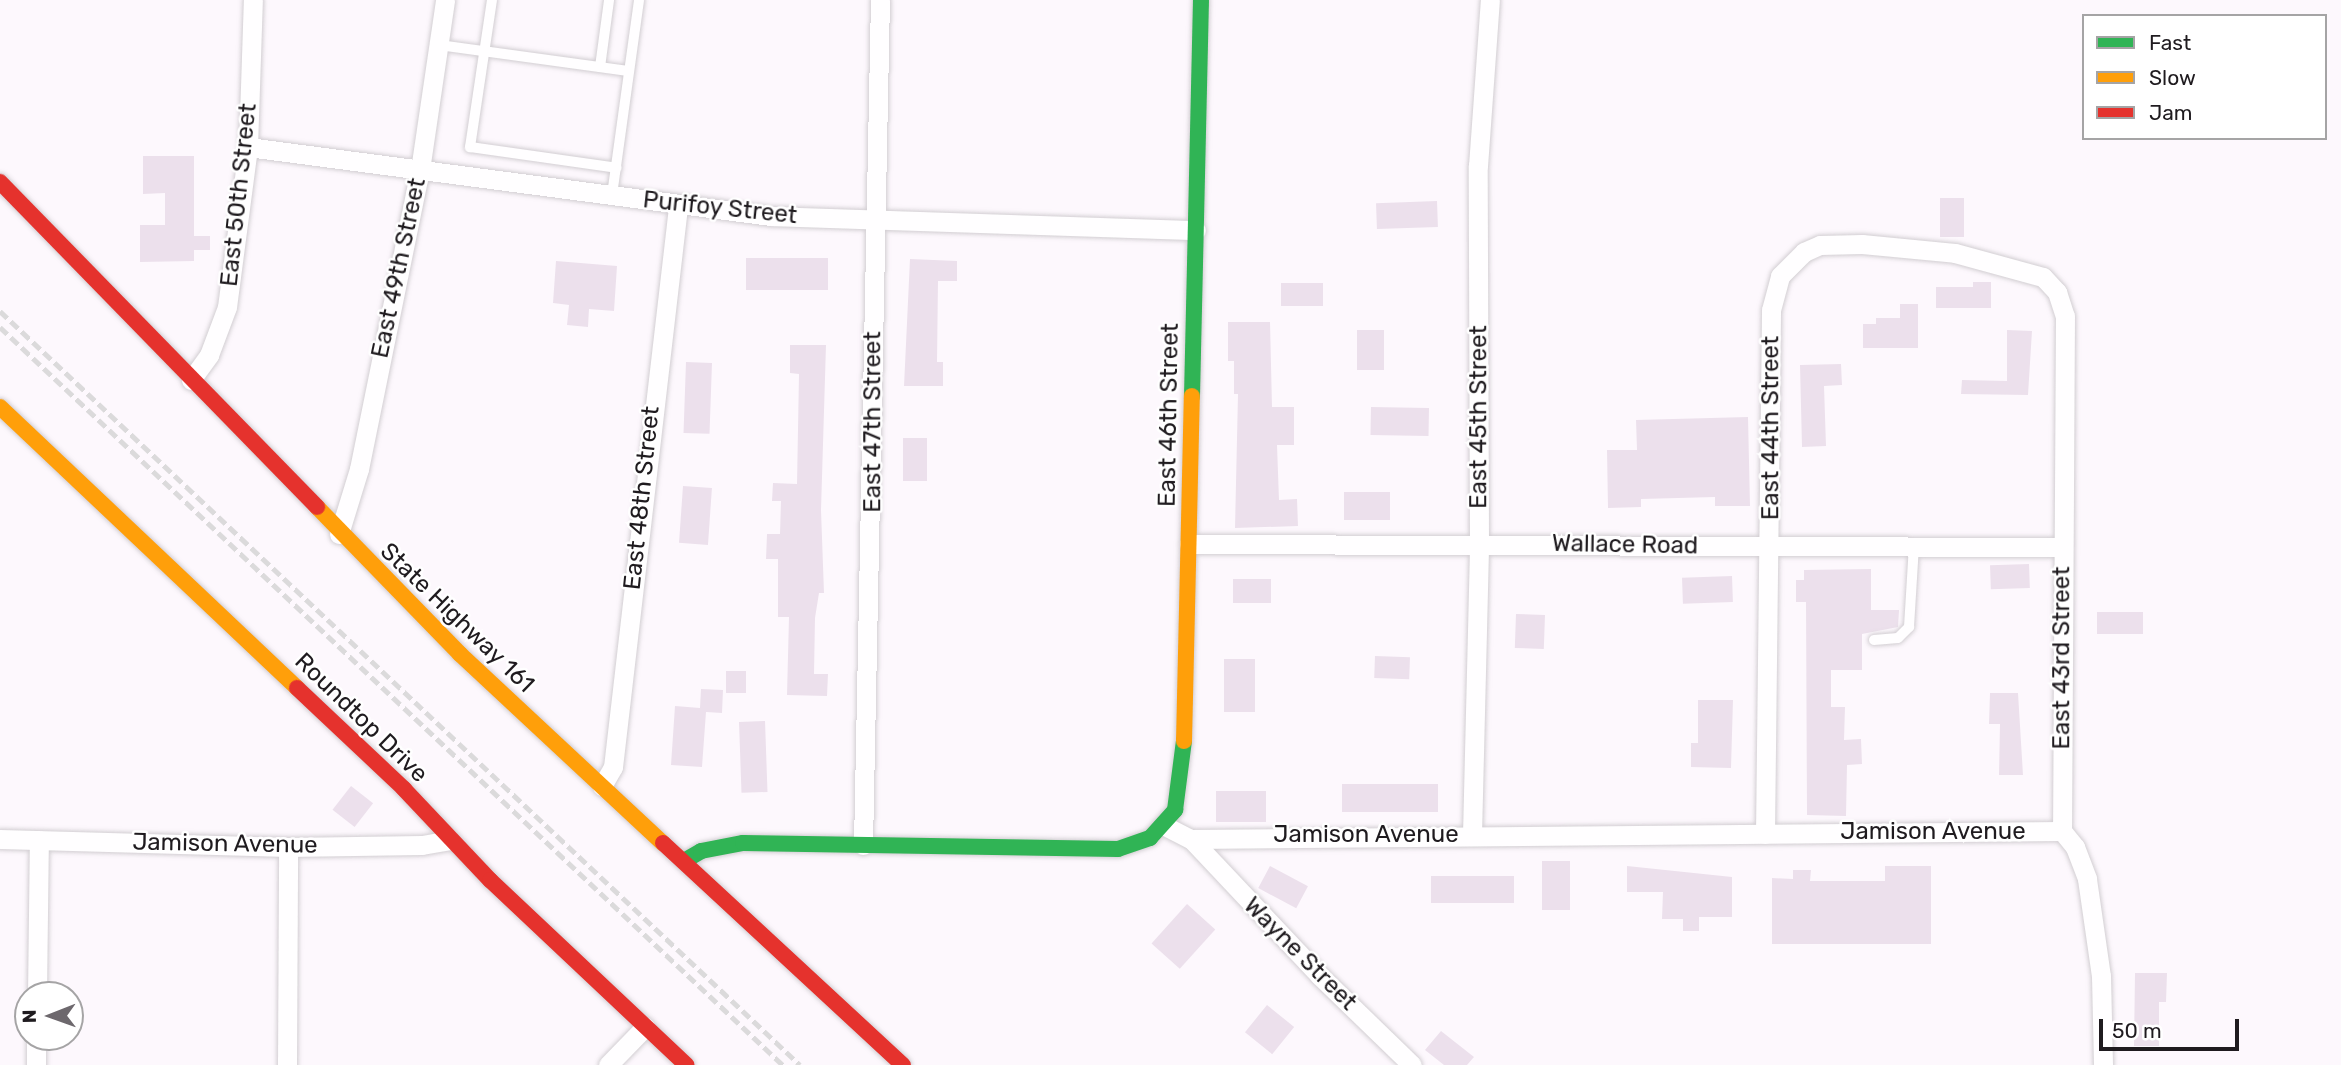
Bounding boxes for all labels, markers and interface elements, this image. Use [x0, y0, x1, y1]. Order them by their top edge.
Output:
legend [2082, 14, 2327, 140]
text: Fast [2149, 30, 2191, 55]
text: Slow [2149, 65, 2196, 90]
text: Jam [2149, 100, 2193, 125]
street label: East 50th Street [215, 102, 263, 288]
street label: East 49th Street [366, 175, 432, 361]
street label: Purifoy Street [641, 186, 799, 230]
street label: East 46th Street [1153, 323, 1185, 507]
street label: East 45th Street [1465, 325, 1493, 509]
street label: East 47th Street [859, 331, 887, 513]
street label: East 44th Street [1757, 336, 1785, 520]
street label: East 48th Street [618, 405, 666, 591]
street label: Wallace Road [1552, 529, 1698, 561]
street label: State Highway 161 [374, 537, 540, 699]
street label: East 43rd Street [2048, 566, 2076, 750]
street label: Roundtop Drive [289, 647, 433, 789]
street label: Jamison Avenue [1840, 818, 2026, 846]
street label: Jamison Avenue [1273, 821, 1459, 849]
street label: Jamison Avenue [132, 828, 318, 860]
street label: Wayne Street [1237, 891, 1363, 1017]
north arrow [14, 981, 84, 1051]
scale bar [2103, 1006, 2243, 1050]
text: N [18, 1009, 41, 1023]
text: 50 m [2112, 1018, 2162, 1043]

